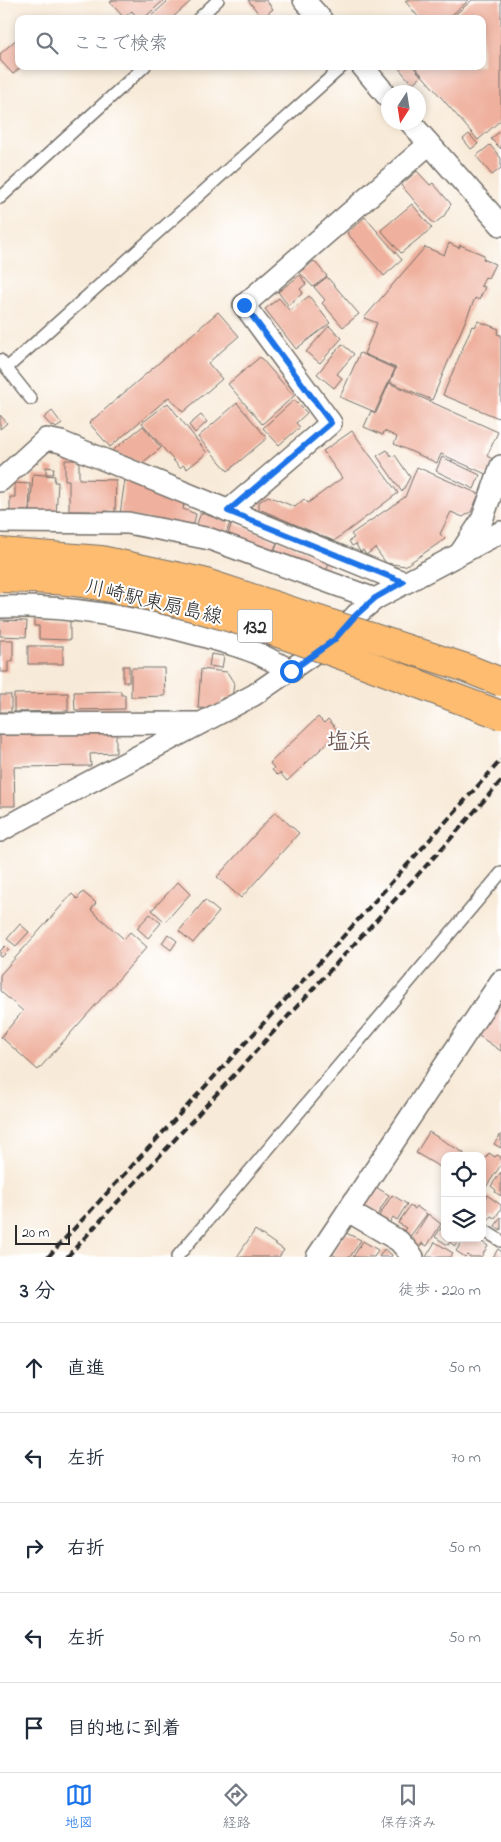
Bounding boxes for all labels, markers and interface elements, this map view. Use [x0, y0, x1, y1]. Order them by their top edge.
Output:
search box [15, 15, 486, 70]
icon: search [33, 29, 61, 57]
text: ここで検索 [73, 31, 168, 58]
north arrow [381, 85, 426, 130]
route end [233, 294, 256, 317]
street label: 川崎駅東扇島線 [82, 574, 225, 633]
road number: 132 [238, 610, 272, 642]
route start [280, 660, 303, 683]
district label: 塩浜 [327, 727, 371, 759]
map controls [441, 1152, 486, 1242]
button: locate [441, 1152, 486, 1197]
button: layers [441, 1197, 486, 1242]
scale bar [15, 1222, 70, 1245]
text: 20 m [22, 1223, 49, 1244]
text: 3 分 [20, 1277, 55, 1307]
text: 徒歩 · 220 m [398, 1279, 481, 1303]
icon: ahead [20, 1354, 48, 1382]
text: 直進 [67, 1356, 105, 1383]
text: 50 m [449, 1356, 481, 1380]
icon: left [20, 1444, 48, 1472]
text: 左折 [67, 1446, 105, 1473]
text: 70 m [451, 1446, 481, 1470]
icon: right [20, 1534, 48, 1562]
text: 右折 [67, 1536, 105, 1563]
text: 50 m [449, 1536, 481, 1560]
icon: left [20, 1624, 48, 1652]
text: 左折 [67, 1626, 105, 1653]
text: 50 m [449, 1626, 481, 1650]
icon: arrive [20, 1714, 48, 1742]
text: 目的地に到着 [67, 1716, 181, 1743]
tab: 地図 [65, 1781, 93, 1834]
tab: 経路 [222, 1781, 250, 1834]
tab: 保存済み [380, 1781, 436, 1834]

